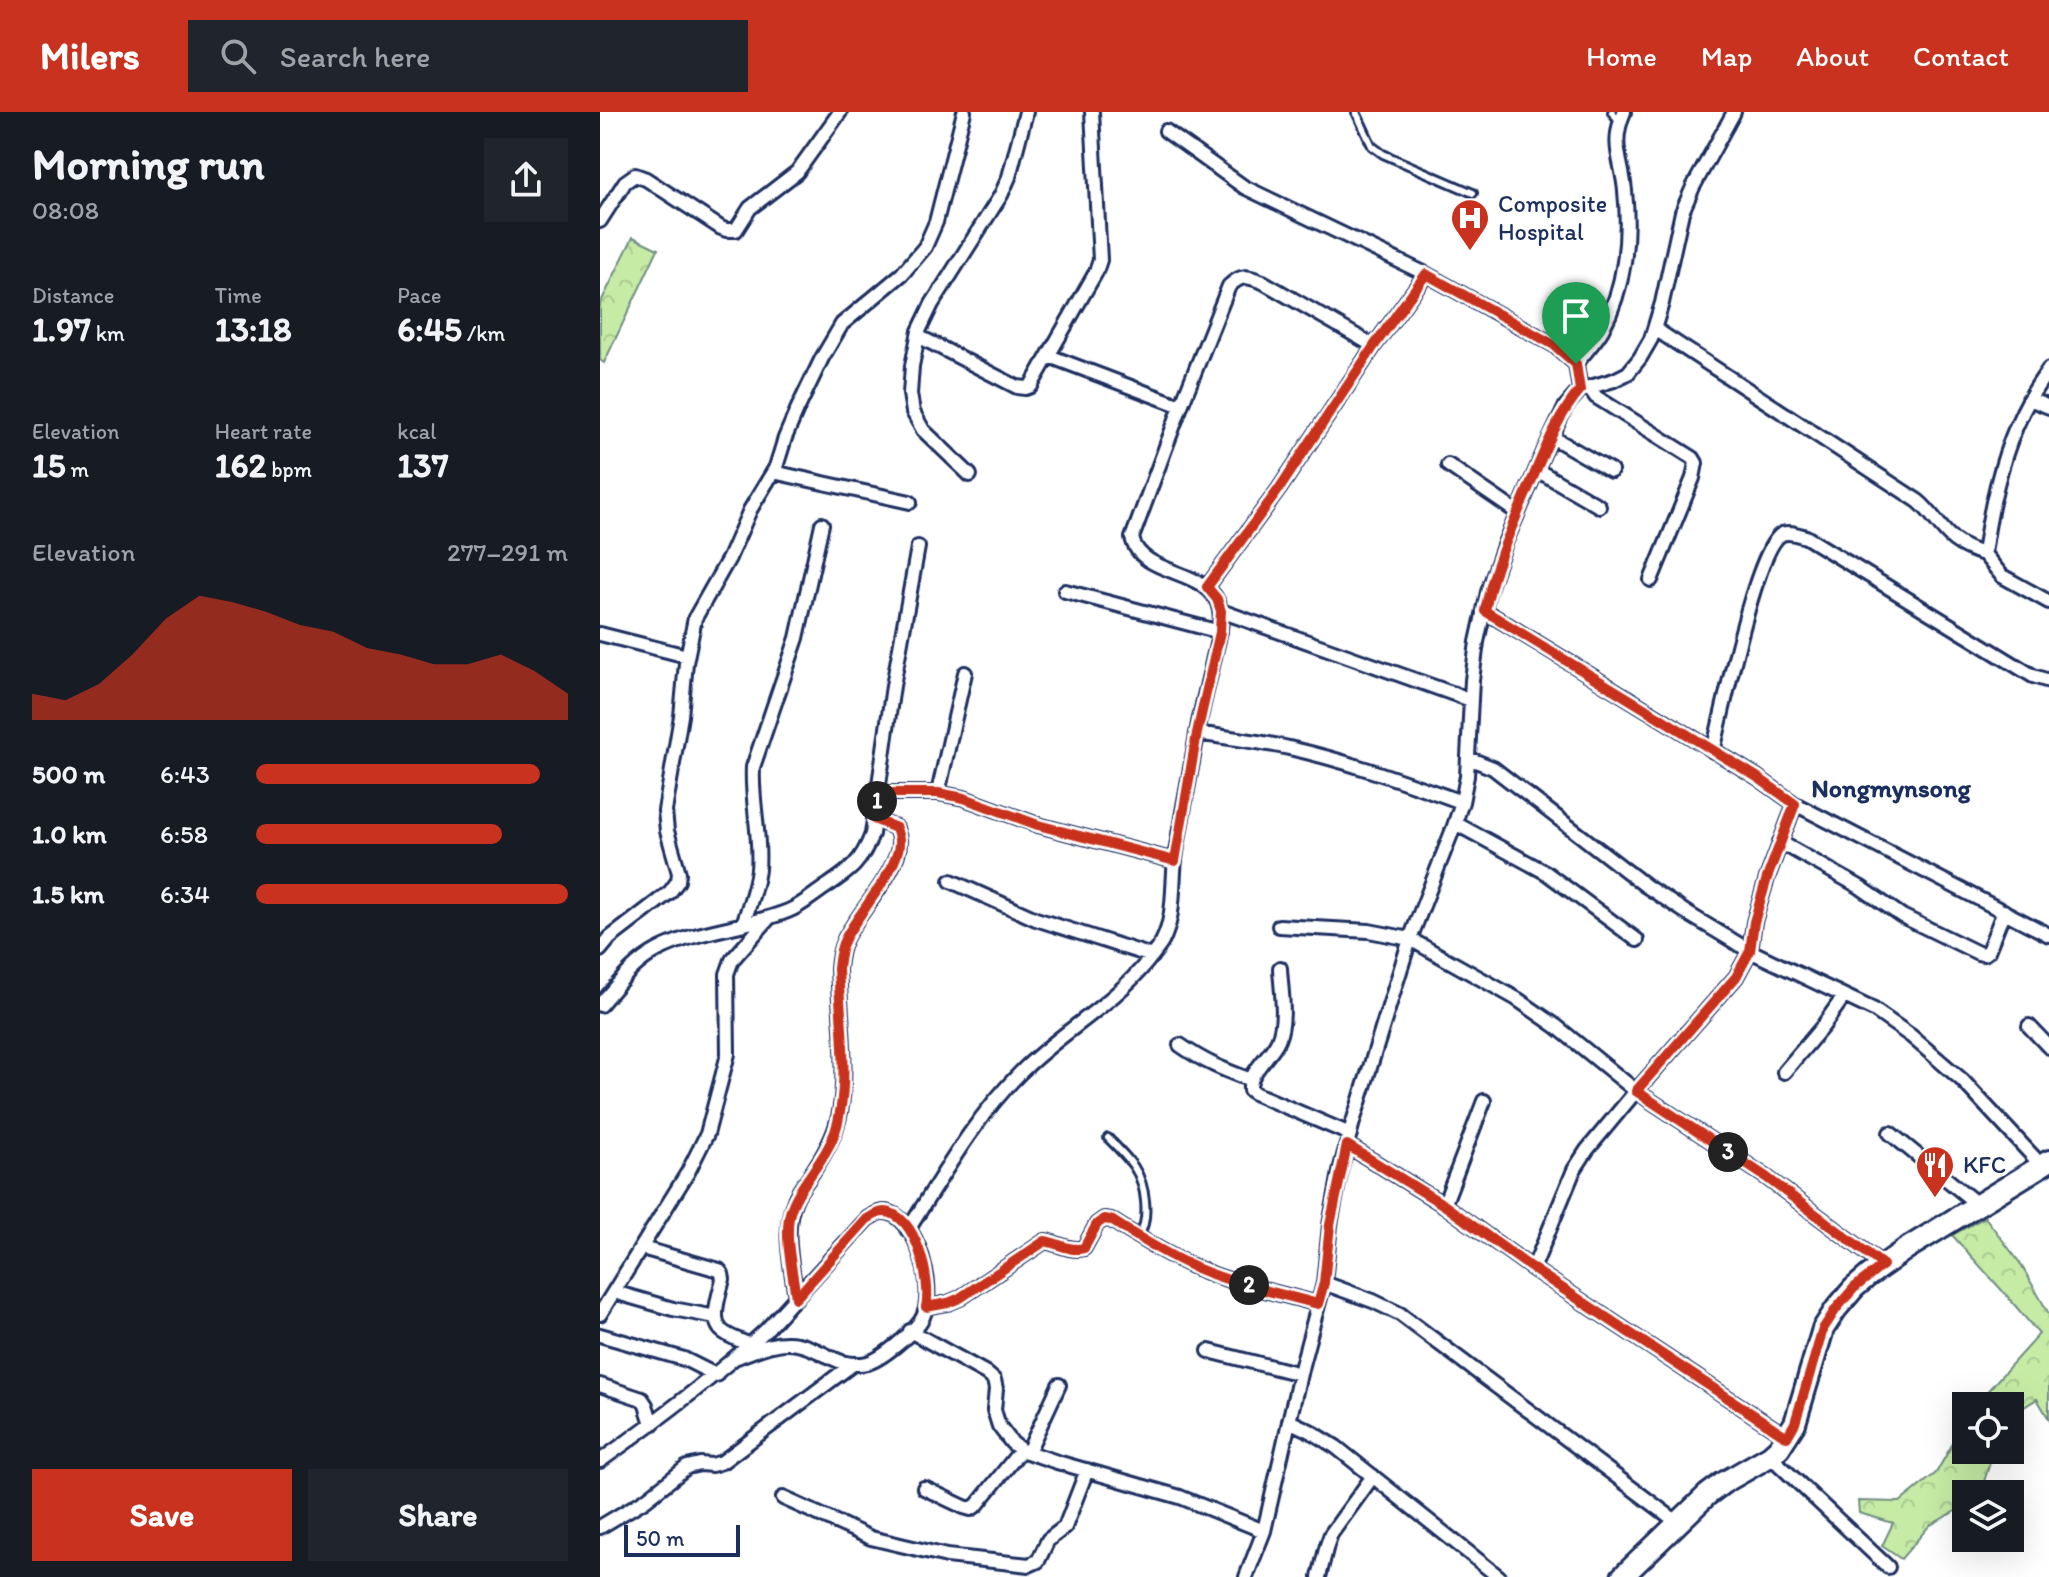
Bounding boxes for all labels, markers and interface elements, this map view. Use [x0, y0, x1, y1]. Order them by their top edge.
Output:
search box [188, 20, 748, 92]
text: Milers [40, 33, 140, 79]
icon: search [216, 34, 260, 78]
text: Search here [280, 38, 430, 75]
text: Home [1586, 39, 1657, 73]
text: Map [1701, 39, 1752, 73]
text: About [1796, 39, 1869, 73]
text: Contact [1913, 39, 2009, 73]
text: Morning run [32, 137, 265, 190]
button: share [484, 138, 568, 222]
place label: Composite Hospital [1498, 189, 1607, 246]
text: 08:08 [32, 194, 99, 226]
hospital icon: Composite Hospital [1449, 197, 1491, 252]
text: Distance [32, 282, 114, 309]
text: Time [215, 282, 262, 309]
text: Pace [397, 282, 441, 309]
pin [1542, 282, 1610, 364]
icon: arrive [1554, 294, 1598, 338]
text: 1.97 [32, 309, 91, 350]
text: 13:18 [215, 309, 292, 350]
text: 6:45 [397, 309, 462, 350]
text: km [91, 320, 125, 347]
text: /km [462, 320, 505, 347]
text: Elevation [32, 418, 119, 445]
text: Heart rate [215, 418, 312, 445]
text: kcal [397, 418, 436, 445]
text: 15 [32, 445, 66, 486]
text: 162 [215, 445, 266, 486]
text: 137 [397, 445, 449, 486]
text: m [66, 456, 89, 483]
text: bpm [266, 456, 312, 483]
text: Elevation [32, 536, 135, 568]
text: 277–291 m [447, 536, 568, 568]
text: 500 m [32, 758, 105, 790]
text: 6:43 [160, 758, 210, 790]
district label: Nongmynsong [1811, 772, 1972, 804]
pin: 1 [857, 781, 897, 821]
text: 1 [872, 787, 882, 814]
text: 1.0 km [32, 818, 107, 850]
text: 6:58 [160, 818, 208, 850]
text: 1.5 km [32, 878, 104, 910]
text: 6:34 [160, 878, 210, 910]
pin: 3 [1708, 1132, 1748, 1172]
text: 3 [1722, 1138, 1734, 1165]
restaurant icon: KFC [1914, 1144, 1956, 1199]
place label: KFC [1963, 1150, 2006, 1179]
pin: 2 [1229, 1265, 1269, 1305]
text: 2 [1243, 1271, 1255, 1298]
map controls [1952, 1392, 2024, 1552]
button: locate [1952, 1392, 2024, 1464]
button: Save [32, 1469, 292, 1561]
button: Share [308, 1469, 568, 1561]
button: layers [1952, 1480, 2024, 1552]
scale bar [624, 1521, 740, 1557]
text: 50 m [636, 1525, 685, 1552]

